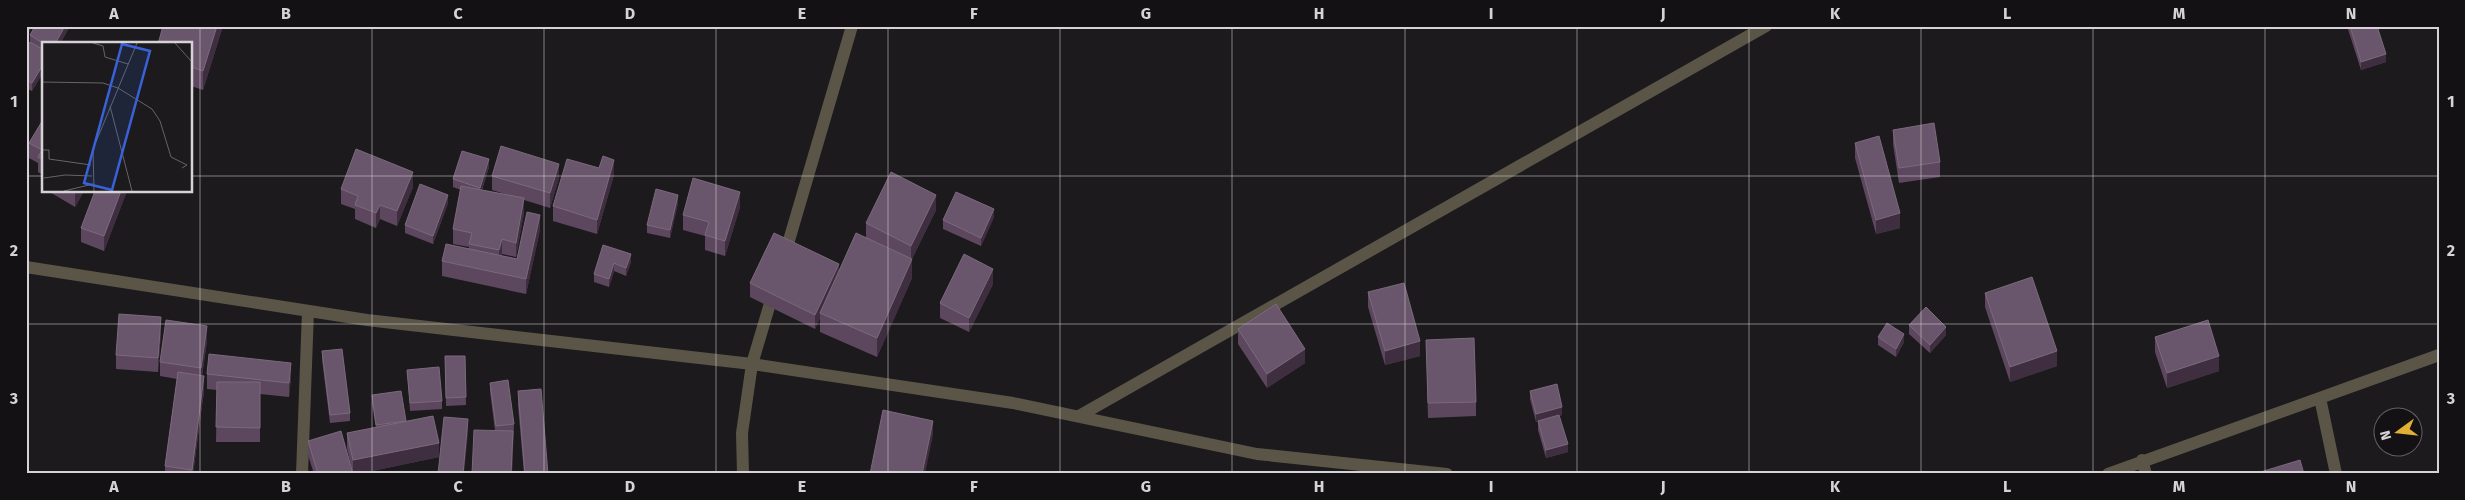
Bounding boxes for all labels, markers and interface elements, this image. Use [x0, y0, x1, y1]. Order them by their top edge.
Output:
text: A [108, 4, 119, 23]
text: B [281, 4, 291, 23]
text: C [453, 4, 463, 23]
text: D [625, 4, 635, 23]
text: E [798, 4, 806, 23]
text: F [970, 4, 978, 23]
text: G [1141, 4, 1151, 23]
text: H [1314, 4, 1324, 23]
text: I [1489, 4, 1493, 23]
text: J [1659, 4, 1666, 23]
text: K [1830, 4, 1841, 23]
text: L [2003, 4, 2011, 23]
text: M [2173, 4, 2186, 23]
text: N [2346, 4, 2356, 23]
inset map [42, 42, 192, 192]
text: 1 [10, 92, 18, 111]
text: 1 [2447, 92, 2455, 111]
text: 2 [10, 241, 18, 260]
text: 2 [2447, 241, 2455, 260]
text: 3 [9, 389, 18, 408]
text: 3 [2446, 389, 2455, 408]
north arrow [2372, 408, 2422, 458]
text: N [2377, 429, 2395, 442]
text: A [108, 477, 119, 496]
text: B [281, 477, 291, 496]
text: C [453, 477, 463, 496]
text: D [625, 477, 635, 496]
text: E [798, 477, 806, 496]
text: F [970, 477, 978, 496]
text: G [1141, 477, 1151, 496]
text: H [1314, 477, 1324, 496]
text: I [1489, 477, 1493, 496]
text: J [1659, 477, 1666, 496]
text: K [1830, 477, 1841, 496]
text: L [2003, 477, 2011, 496]
text: M [2173, 477, 2186, 496]
text: N [2346, 477, 2356, 496]

